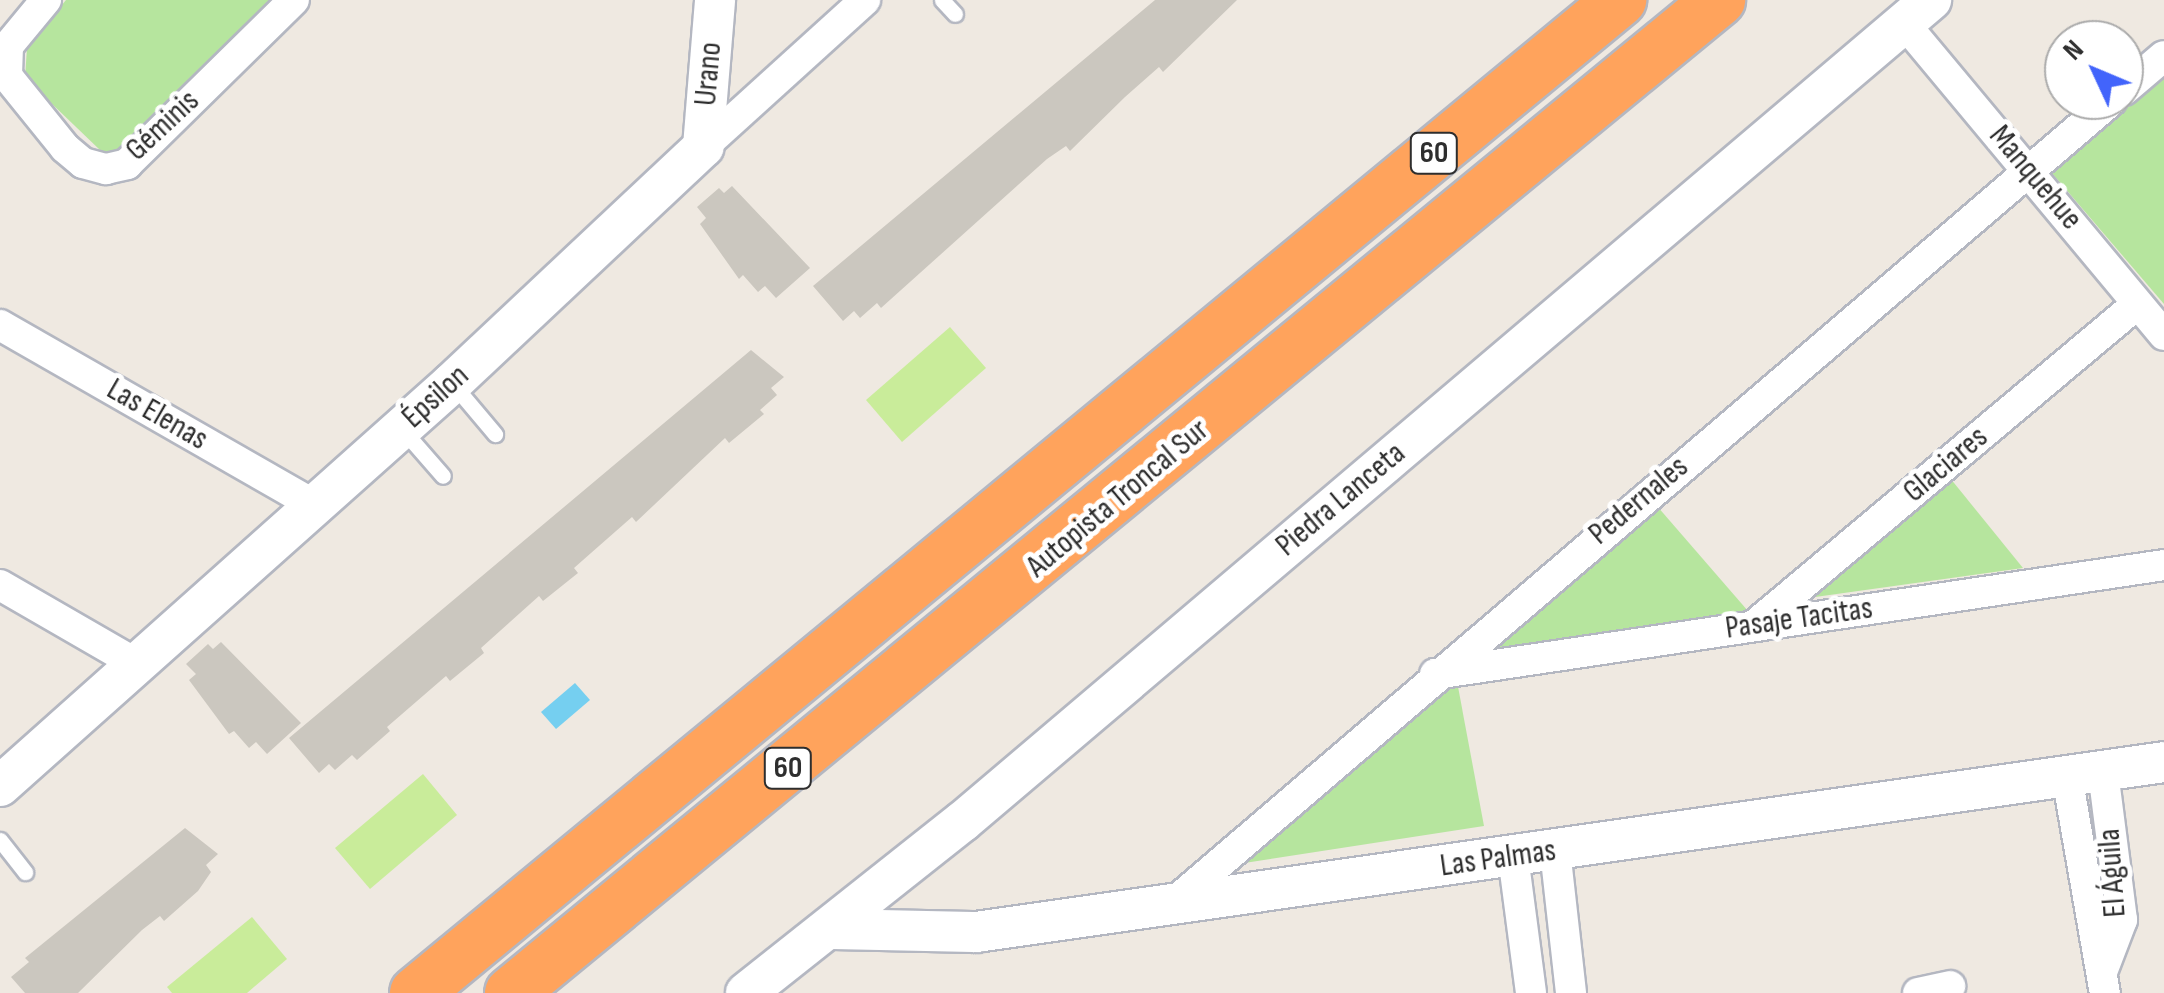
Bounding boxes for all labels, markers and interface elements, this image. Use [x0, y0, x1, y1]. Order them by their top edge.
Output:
north arrow [2044, 20, 2144, 120]
text: N [2056, 33, 2091, 67]
street label: Urano [687, 41, 731, 107]
street label: Géminis [118, 82, 208, 170]
street label: Manquehue [1980, 118, 2090, 238]
road number: 60 [1409, 128, 1459, 178]
street label: Épsilon [395, 357, 477, 437]
street label: Las Elenas [100, 371, 214, 459]
street label: Autopista Troncal Sur [1019, 412, 1217, 586]
street label: Glaciares [1896, 419, 1996, 511]
street label: Piedra Lanceta [1269, 435, 1413, 565]
street label: Pedernales [1581, 448, 1697, 554]
street label: Pasaje Tacitas [1723, 590, 1875, 648]
road number: 60 [763, 743, 813, 793]
street label: El Águila [2091, 827, 2135, 919]
street label: Las Palmas [1438, 832, 1558, 886]

